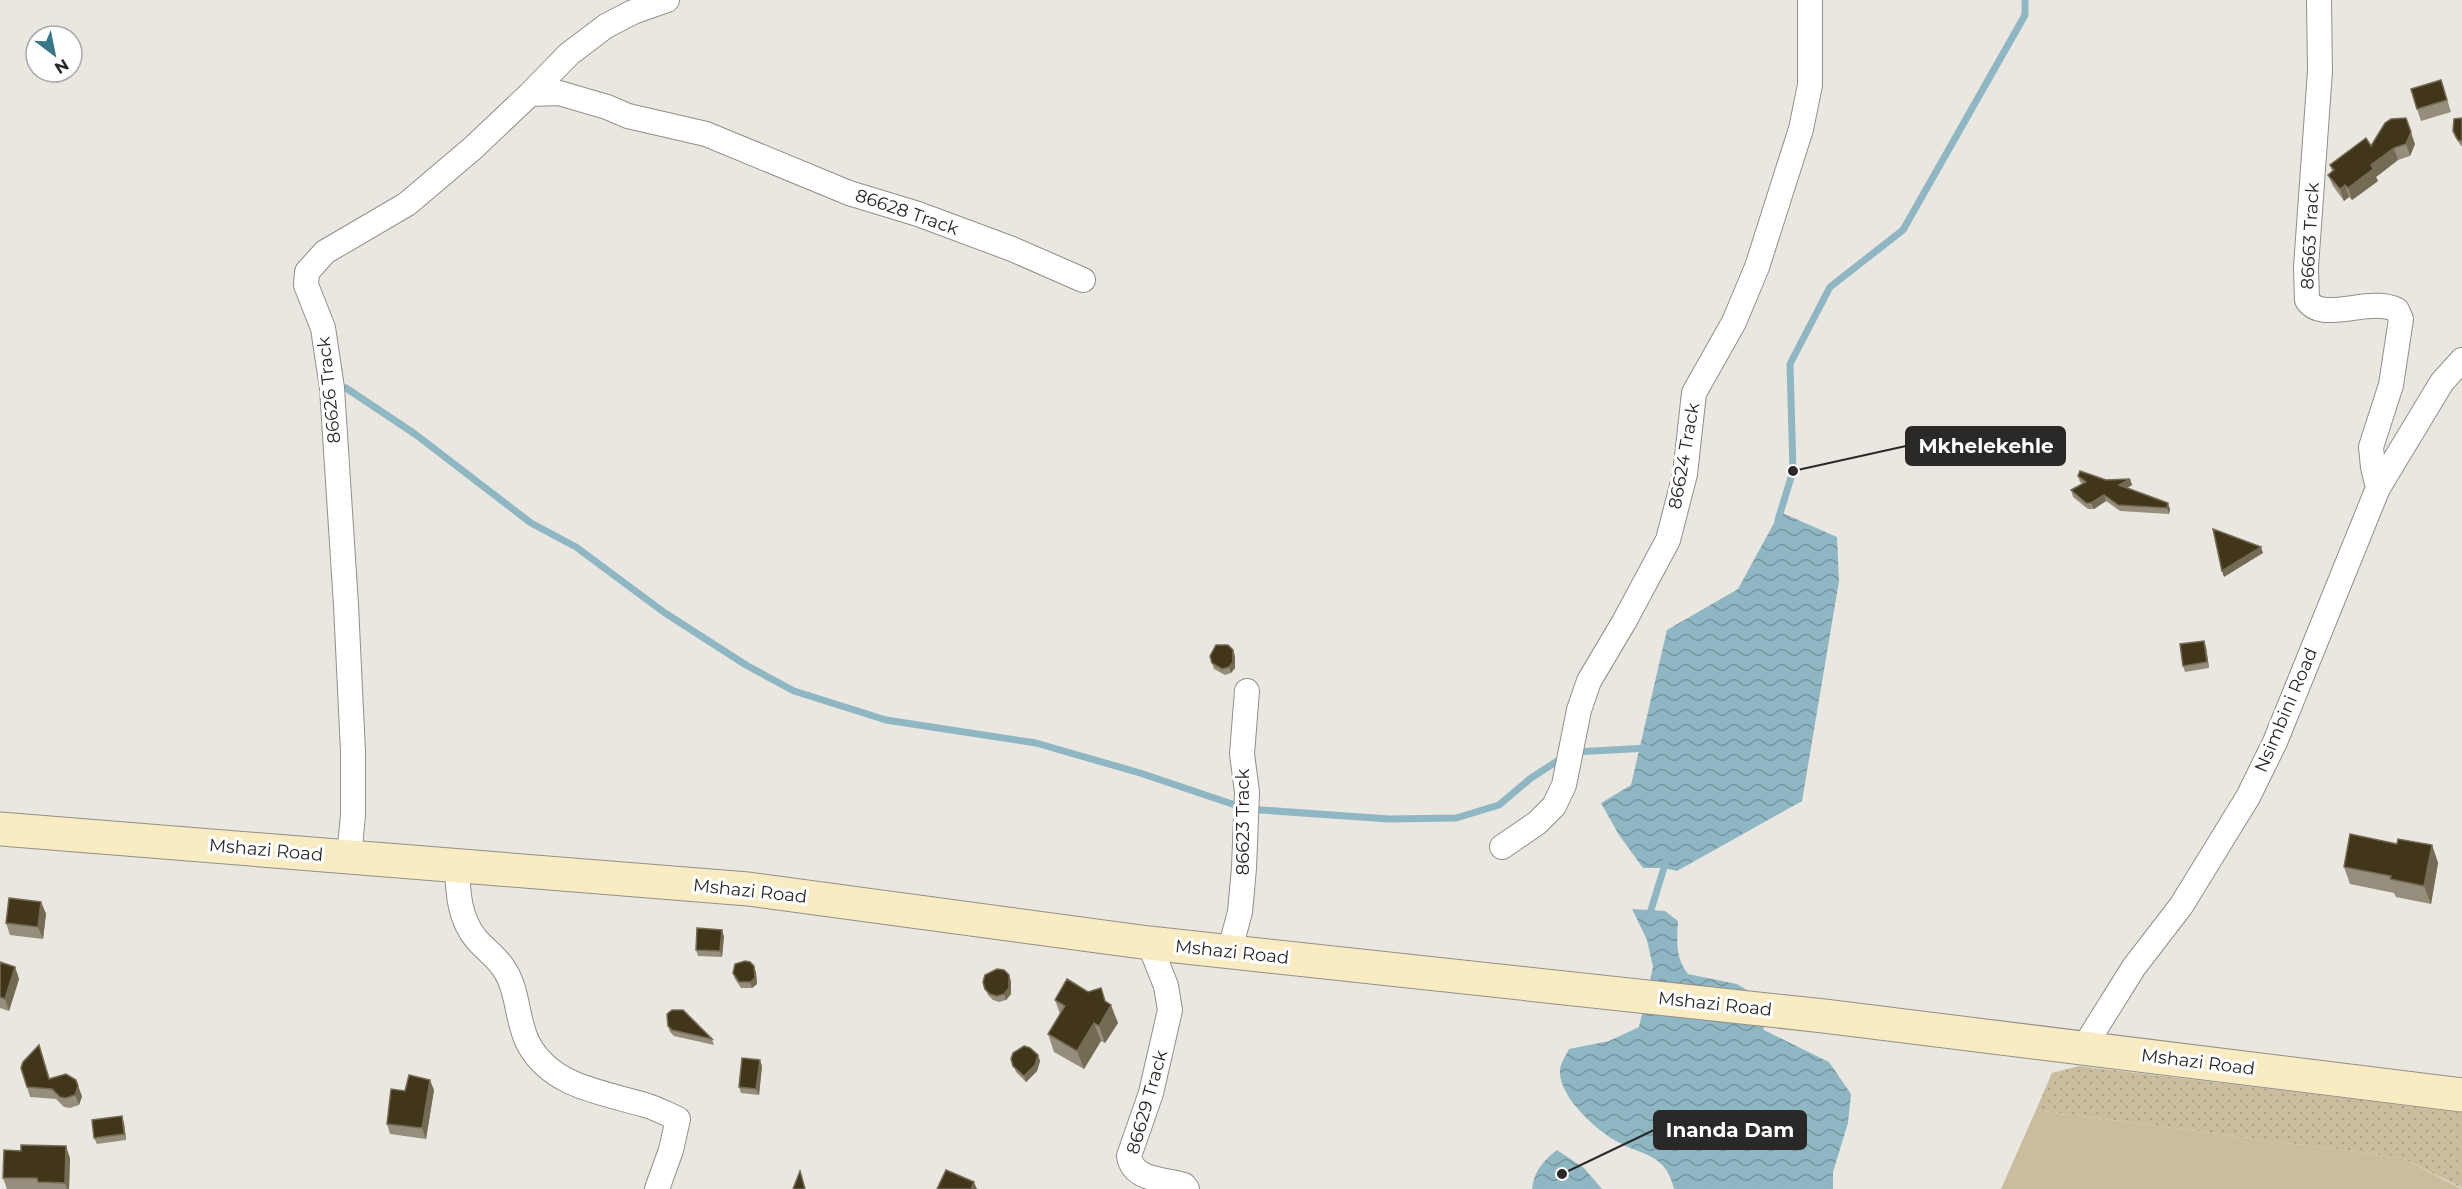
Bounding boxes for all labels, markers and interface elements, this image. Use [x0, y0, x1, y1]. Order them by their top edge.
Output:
north arrow [24, 24, 84, 84]
text: N [51, 55, 72, 78]
street label: 86663 Track [2296, 182, 2324, 290]
street label: 86628 Track [852, 184, 962, 240]
street label: 86626 Track [312, 335, 346, 444]
street label: 86624 Track [1664, 401, 1704, 511]
callout: Mkhelekehle [1906, 427, 2065, 465]
text: Mkhelekehle [1918, 434, 2054, 458]
street label: Nsimbini Road [2250, 644, 2322, 776]
street label: 86623 Track [1232, 769, 1254, 875]
street label: Mshazi Road [208, 834, 324, 866]
street label: Mshazi Road [692, 874, 808, 908]
street label: Mshazi Road [1174, 935, 1290, 969]
street label: Mshazi Road [1657, 987, 1773, 1021]
street label: Mshazi Road [2140, 1044, 2256, 1080]
street label: 86629 Track [1122, 1047, 1172, 1157]
callout: Inanda Dam [1654, 1111, 1806, 1149]
text: Inanda Dam [1666, 1118, 1794, 1142]

